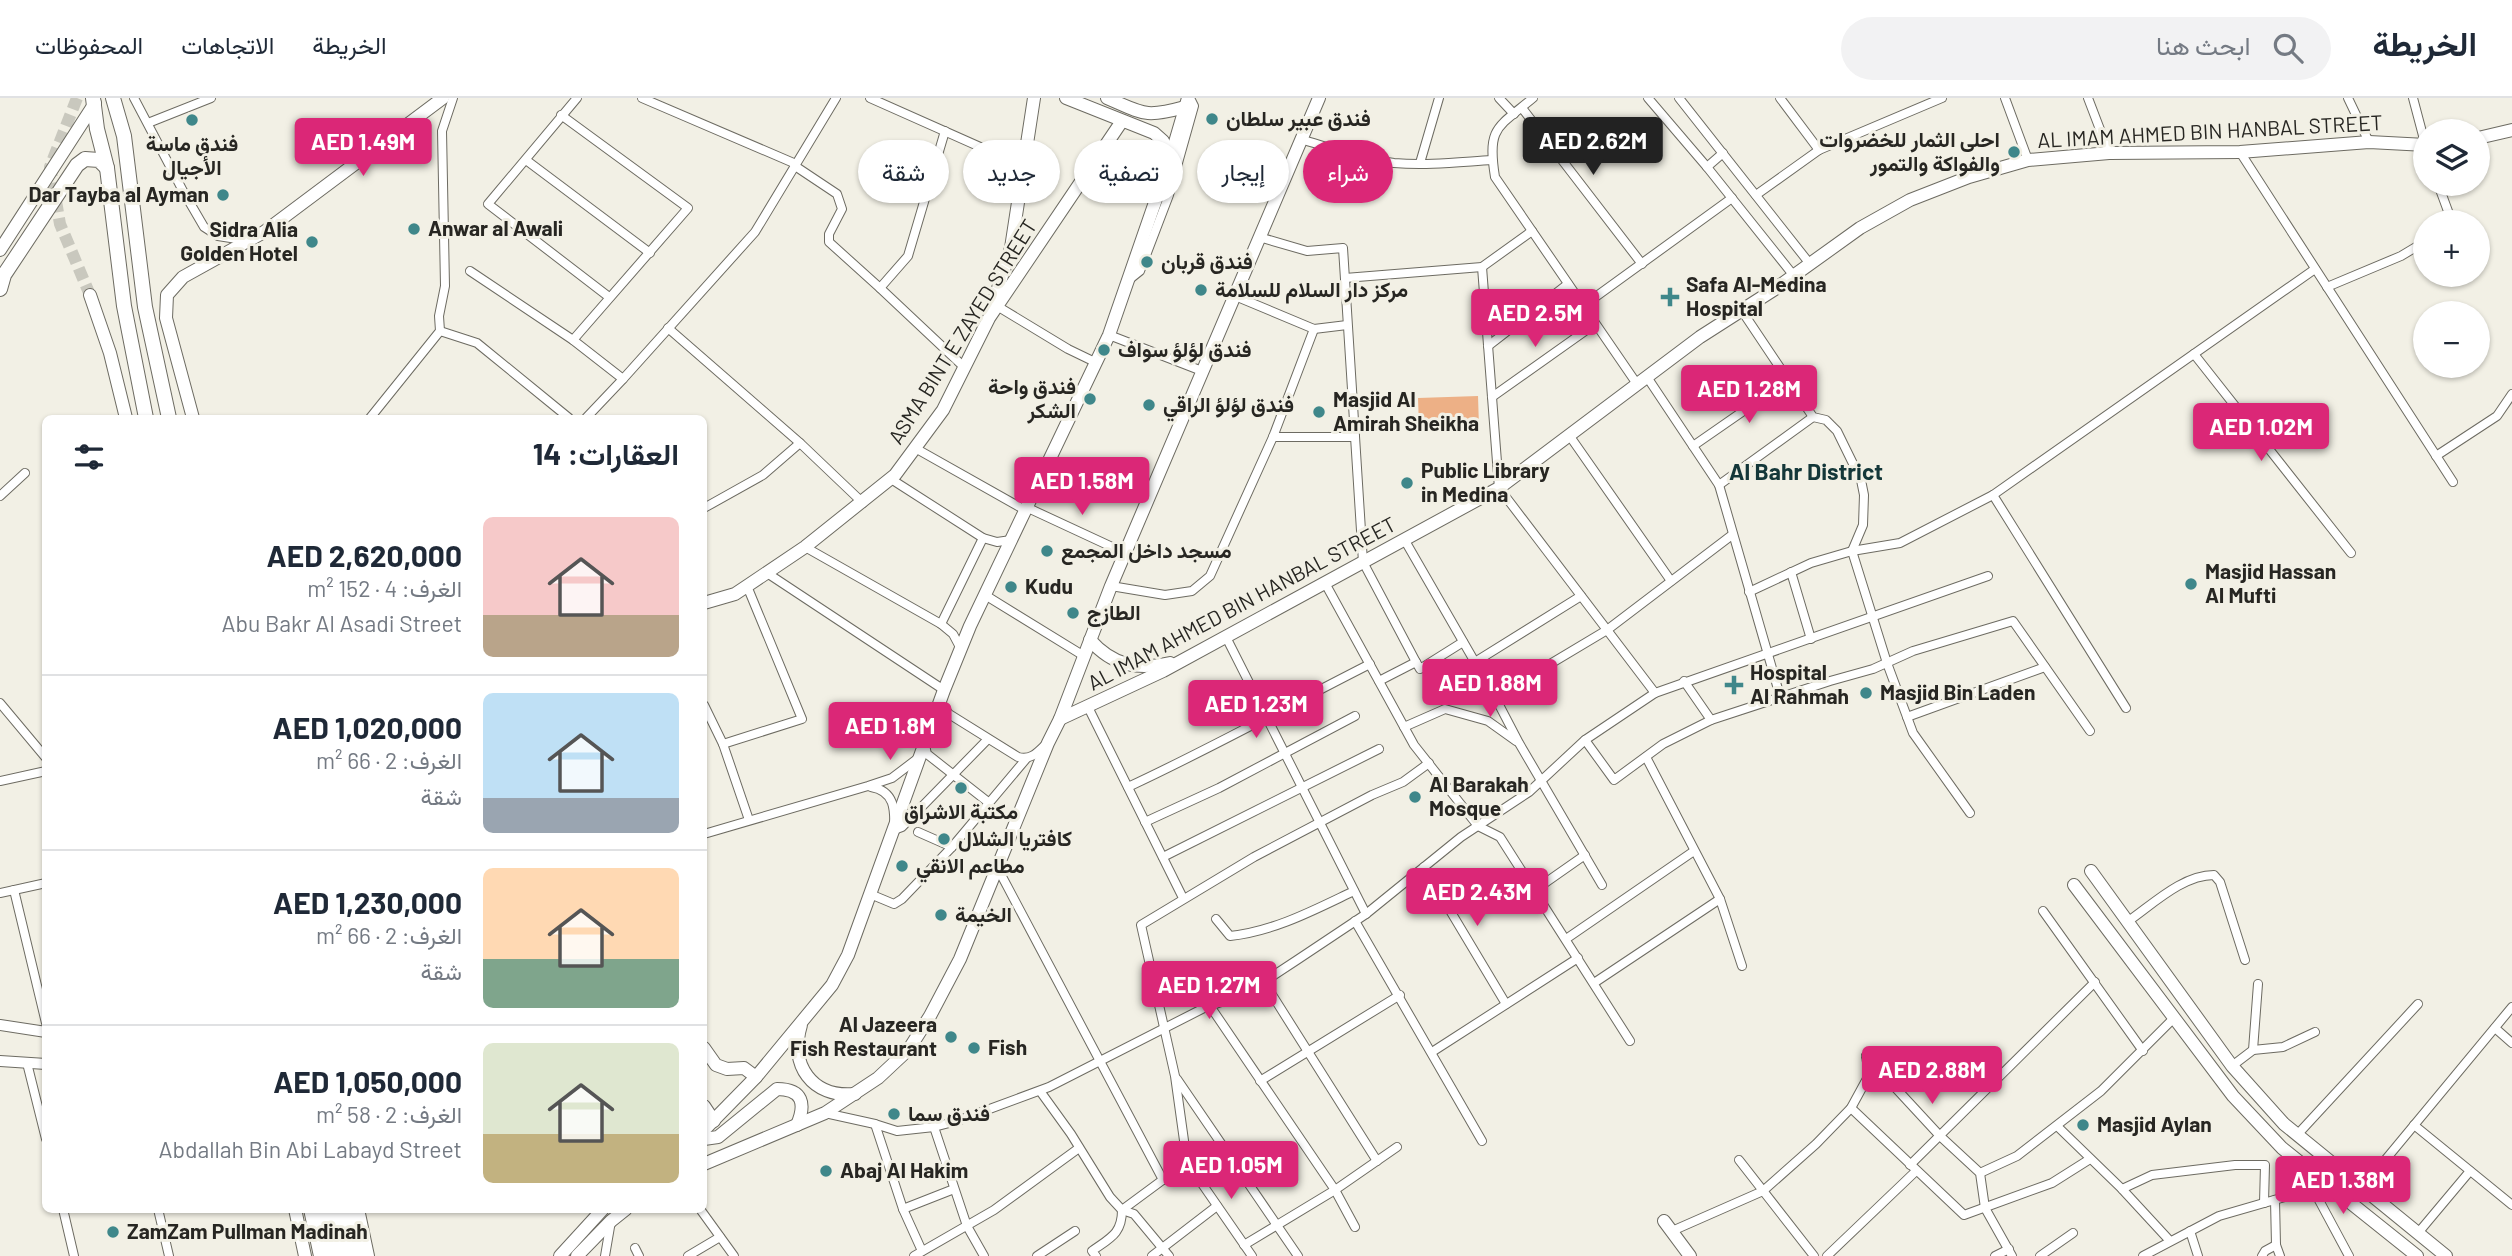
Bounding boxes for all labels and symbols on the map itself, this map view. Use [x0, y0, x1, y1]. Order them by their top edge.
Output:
place label: فندق عبير سلطان [1226, 105, 1371, 132]
street label: AL IMAM AHMED BIN HANBAL STREET [2037, 109, 2383, 152]
marker: فندق عبير سلطان [1204, 111, 1220, 127]
marker: فندق ماسة الأجيال [184, 112, 200, 128]
pin: AED 1.49M [283, 118, 443, 178]
pin: AED 2.62M [1513, 118, 1673, 177]
place label: احلى الثمار للخضروات والفواكة والتمور [1819, 126, 2000, 177]
place label: فندق ماسة الأجيال [146, 130, 238, 181]
marker: احلى الثمار للخضروات والفواكة والتمور [2006, 144, 2022, 160]
place label: Dar Tayba al Ayman [29, 181, 209, 206]
marker: Dar Tayba al Ayman [215, 187, 231, 203]
street label: ASMA BINT E ZAYED STREET [882, 214, 1041, 448]
place label: Anwar al Awali [428, 215, 563, 240]
place label: Sidra Alia Golden Hotel [180, 216, 298, 265]
marker: Anwar al Awali [406, 221, 422, 237]
marker: Sidra Alia Golden Hotel [304, 234, 320, 250]
place label: فندق قربان [1161, 248, 1253, 275]
marker: فندق قربان [1139, 254, 1155, 270]
place label: Safa Al-Medina Hospital [1686, 271, 1827, 320]
place label: مركز دار السلام للسلامة [1215, 276, 1408, 304]
marker: مركز دار السلام للسلامة [1193, 282, 1209, 298]
marker: Safa Al-Medina Hospital [1660, 287, 1680, 307]
pin: AED 2.5M [1463, 289, 1607, 349]
place label: فندق لؤلؤ سواف [1118, 336, 1252, 363]
marker: فندق لؤلؤ سواف [1096, 342, 1112, 358]
pin: AED 1.28M [1669, 366, 1829, 425]
place label: فندق واحة الشكر [988, 373, 1076, 424]
place label: Masjid Al Amirah Sheikha [1333, 386, 1479, 435]
marker: فندق واحة الشكر [1082, 391, 1098, 407]
place label: فندق لؤلؤ الراقي [1163, 391, 1294, 422]
marker: فندق لؤلؤ الراقي [1141, 397, 1157, 413]
marker: Masjid Al Amirah Sheikha [1311, 404, 1327, 420]
pin: AED 1.02M [2181, 404, 2341, 463]
place label: Public Library in Medina [1421, 457, 1550, 506]
district label: Al Bahr District [1729, 457, 1883, 485]
pin: AED 1.58M [1002, 458, 1162, 517]
marker: Public Library in Medina [1399, 475, 1415, 491]
street label: AL IMAM AHMED BIN HANBAL STREET [1083, 510, 1400, 695]
place label: مسجد داخل المجمع [1061, 537, 1232, 565]
marker: مسجد داخل المجمع [1039, 543, 1055, 559]
place label: Masjid Hassan Al Mufti [2205, 558, 2336, 607]
place label: Kudu [1025, 573, 1073, 598]
marker: Masjid Hassan Al Mufti [2183, 576, 2199, 592]
marker: Kudu [1003, 579, 1019, 595]
place label: الطازج [1087, 599, 1141, 627]
marker: الطازج [1065, 605, 1081, 621]
place label: Hospital Al Rahmah [1750, 659, 1849, 708]
pin: AED 1.88M [1410, 660, 1570, 719]
marker: Hospital Al Rahmah [1724, 675, 1744, 695]
place label: Masjid Bin Laden [1880, 679, 2035, 704]
pin: AED 1.23M [1176, 680, 1336, 740]
marker: Masjid Bin Laden [1858, 685, 1874, 701]
pin: AED 1.8M [818, 702, 962, 762]
place label: Al Barakah Mosque [1429, 771, 1529, 820]
marker: مكتبة الاشراق [953, 780, 969, 796]
marker: Al Barakah Mosque [1407, 789, 1423, 805]
place label: مكتبة الاشراق [904, 798, 1018, 825]
place label: كافتريا الشلال [958, 825, 1072, 852]
marker: كافتريا الشلال [936, 831, 952, 847]
place label: مطاعم الانقي [916, 852, 1025, 883]
marker: مطاعم الانقي [894, 858, 910, 874]
pin: AED 2.43M [1397, 868, 1557, 928]
place label: الخيمة [955, 901, 1012, 927]
marker: الخيمة [933, 907, 949, 923]
pin: AED 1.27M [1129, 962, 1289, 1021]
place label: Al Jazeera Fish Restaurant [790, 1011, 937, 1060]
marker: Al Jazeera Fish Restaurant [943, 1029, 959, 1045]
place label: Fish [988, 1034, 1027, 1059]
marker: Fish [966, 1040, 982, 1056]
pin: AED 2.88M [1852, 1046, 2012, 1106]
place label: فندق سما [908, 1100, 990, 1126]
marker: فندق سما [886, 1106, 902, 1122]
place label: Masjid Aylan [2097, 1111, 2212, 1136]
marker: Masjid Aylan [2075, 1117, 2091, 1133]
pin: AED 1.05M [1151, 1142, 1311, 1201]
pin: AED 1.38M [2263, 1156, 2423, 1216]
place label: Abaj Al Hakim [840, 1157, 968, 1182]
marker: Abaj Al Hakim [818, 1163, 834, 1179]
place label: ZamZam Pullman Madinah [127, 1218, 368, 1243]
marker: ZamZam Pullman Madinah [105, 1224, 121, 1240]

